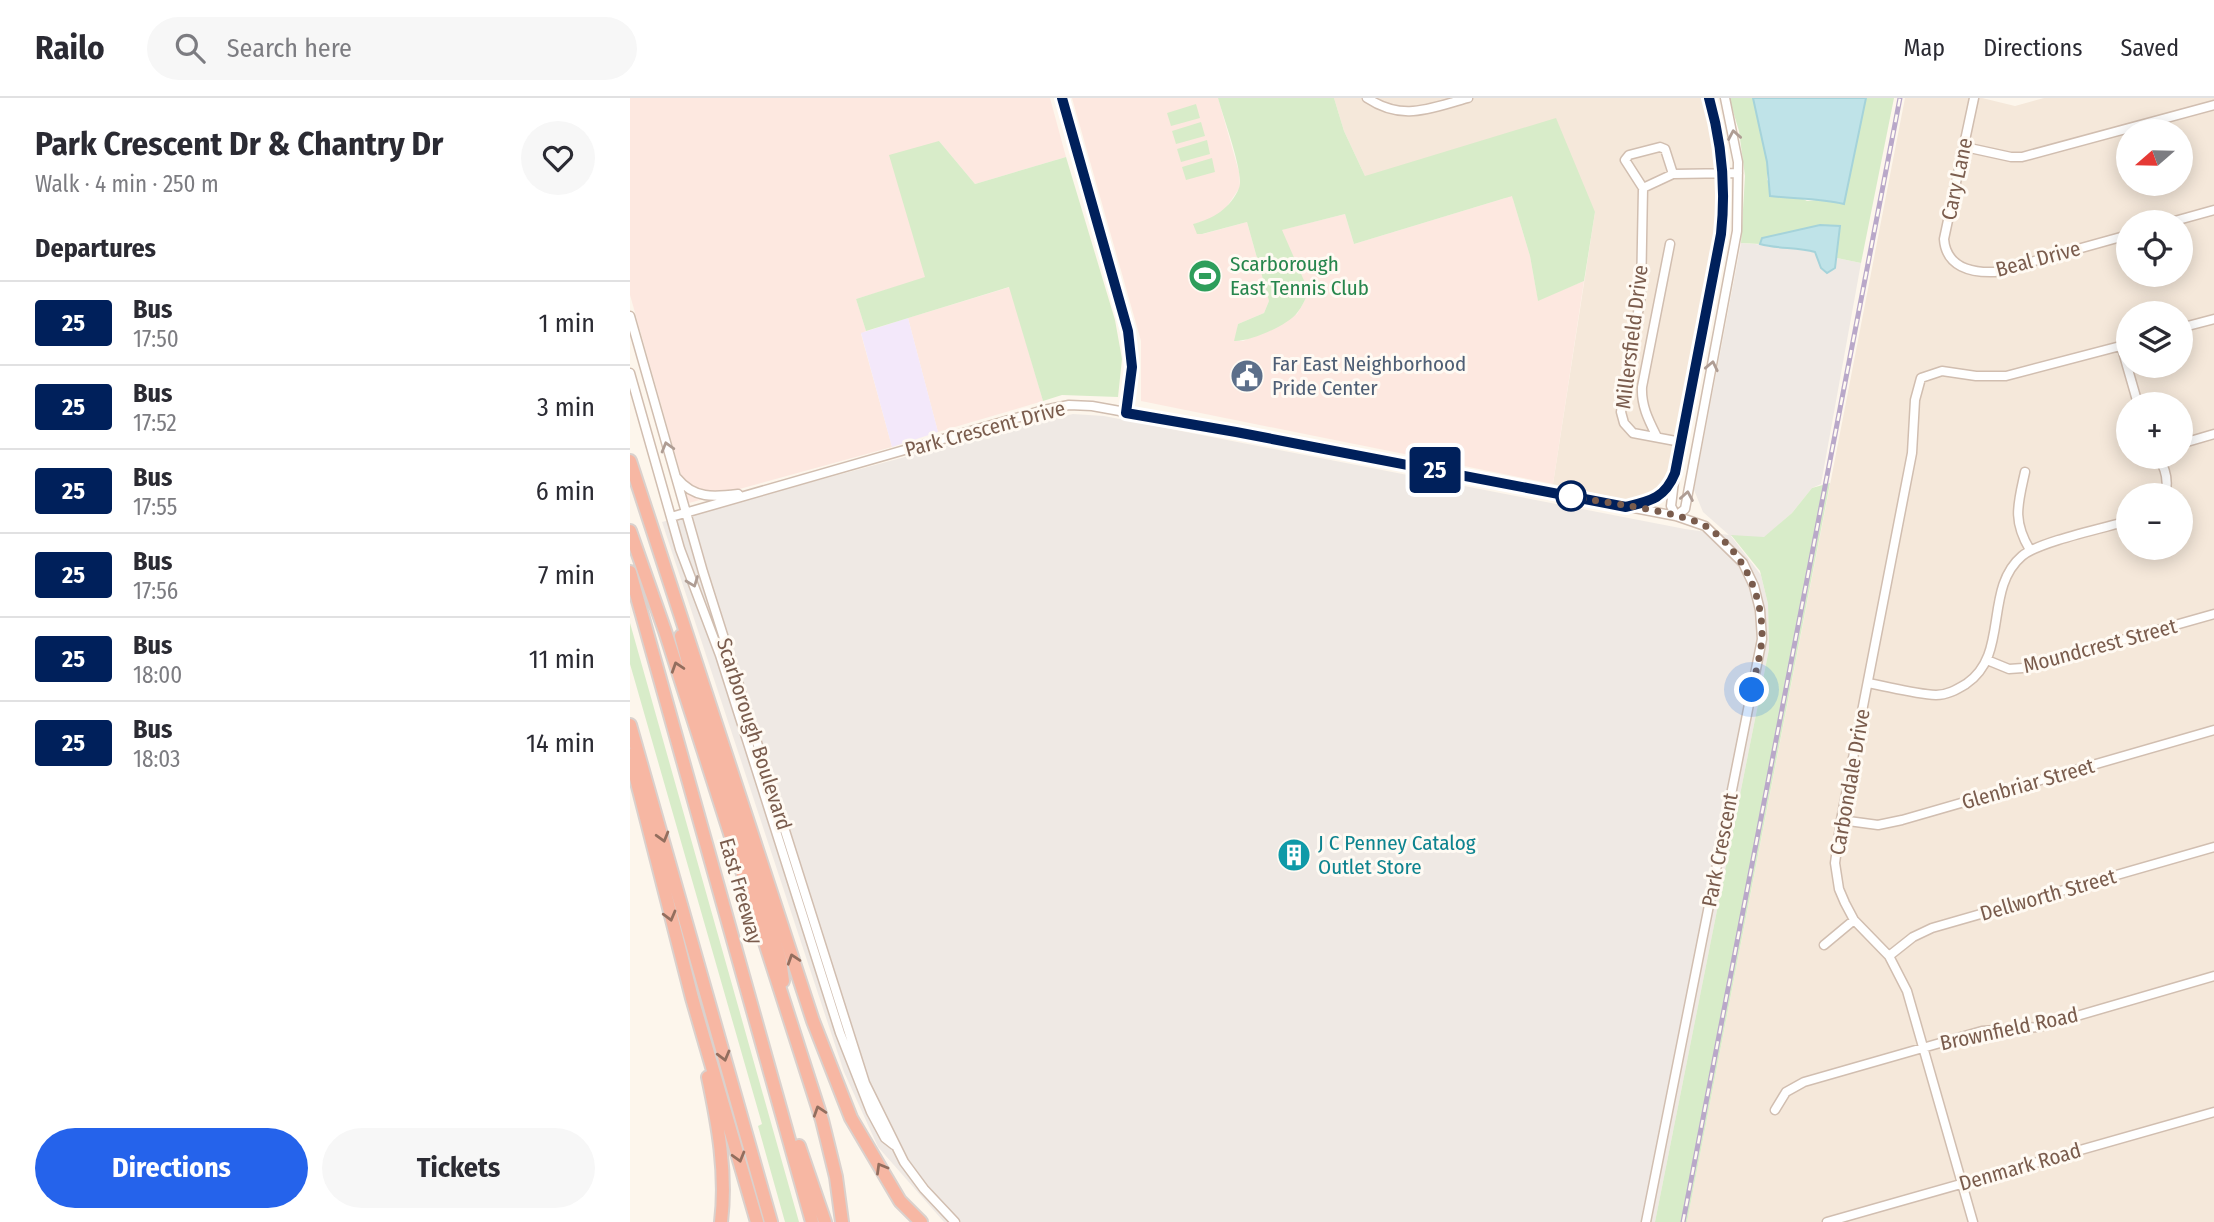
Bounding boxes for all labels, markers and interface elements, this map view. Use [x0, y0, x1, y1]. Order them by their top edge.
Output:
search box [147, 17, 637, 80]
text: Railo [35, 28, 105, 68]
icon: search [171, 29, 209, 67]
text: Search here [227, 33, 352, 64]
text: Map [1904, 34, 1945, 62]
text: Directions [1983, 34, 2082, 62]
text: Saved [2120, 34, 2179, 62]
north arrow [2116, 119, 2193, 196]
map controls [2116, 119, 2193, 560]
button: heart [521, 121, 595, 195]
text: Park Crescent Dr & Chantry Dr [35, 124, 443, 164]
one-way arrow [1727, 129, 1742, 141]
street label: Cary Lane [1936, 136, 1978, 222]
text: Walk · 4 min · 250 m [35, 170, 219, 198]
button: locate [2116, 210, 2193, 287]
text: Departures [35, 233, 156, 264]
street label: Beal Drive [1993, 235, 2083, 283]
place label: Scarborough East Tennis Club [1230, 251, 1369, 301]
sports icon: Scarborough East Tennis Club [1186, 257, 1224, 295]
street label: Millersfield Drive [1610, 263, 1654, 411]
text: Bus [133, 294, 172, 325]
button: layers [2116, 301, 2193, 378]
text: 1 min [539, 308, 595, 339]
text: 25 [62, 309, 85, 337]
text: 17:50 [133, 325, 179, 353]
place label: Far East Neighborhood Pride Center [1272, 351, 1466, 401]
public building icon: Far East Neighborhood Pride Center [1228, 357, 1266, 395]
one-way arrow [1704, 360, 1718, 372]
text: Bus [133, 378, 172, 409]
text: 3 min [537, 392, 595, 423]
button: + [2116, 392, 2193, 469]
text: 25 [62, 393, 85, 421]
street label: Park Crescent Drive [902, 395, 1068, 463]
text: 17:52 [133, 409, 177, 437]
one-way arrow [661, 442, 675, 454]
line badge: 25 [1404, 447, 1466, 493]
text: 25 [1424, 456, 1446, 484]
text: Bus [133, 462, 172, 493]
text: 6 min [536, 476, 595, 507]
text: 25 [62, 477, 85, 505]
unlabelled marker [1556, 481, 1586, 511]
button: − [2116, 483, 2193, 560]
one-way arrow [1679, 490, 1694, 502]
text: 17:55 [133, 493, 177, 521]
text: Bus [133, 546, 172, 577]
text: 7 min [538, 560, 595, 591]
text: 25 [62, 561, 85, 589]
one-way arrow [684, 575, 698, 587]
text: 17:56 [133, 577, 178, 605]
street label: Moundcrest Street [2020, 613, 2180, 679]
text: Bus [133, 630, 172, 661]
street label: Scarborough Boulevard [711, 635, 797, 833]
text: 11 min [529, 644, 595, 675]
text: 25 [62, 645, 85, 673]
text: 18:00 [133, 661, 182, 689]
one-way arrow [670, 662, 685, 674]
your location [1734, 672, 1769, 707]
street label: Carbondale Drive [1824, 707, 1876, 857]
text: Bus [133, 714, 172, 745]
text: 14 min [526, 728, 595, 759]
text: 25 [62, 729, 85, 757]
text: 18:03 [133, 745, 180, 773]
street label: Glenbriar Street [1959, 753, 2098, 815]
street label: Park Crescent [1696, 791, 1744, 909]
place label: J C Penney Catalog Outlet Store [1318, 830, 1476, 880]
one-way arrow [654, 831, 669, 843]
street label: East Freeway [713, 835, 769, 948]
building icon: J C Penney Catalog Outlet Store [1275, 836, 1313, 874]
street label: Dellworth Street [1977, 863, 2119, 927]
one-way arrow [662, 910, 676, 922]
one-way arrow [787, 953, 802, 965]
street label: Brownfield Road [1938, 1002, 2080, 1056]
one-way arrow [716, 1050, 730, 1062]
one-way arrow [812, 1105, 827, 1117]
button: Directions [35, 1128, 308, 1208]
button: Tickets [322, 1128, 595, 1208]
street label: Denmark Road [1956, 1137, 2084, 1197]
one-way arrow [730, 1151, 745, 1163]
one-way arrow [876, 1162, 889, 1175]

